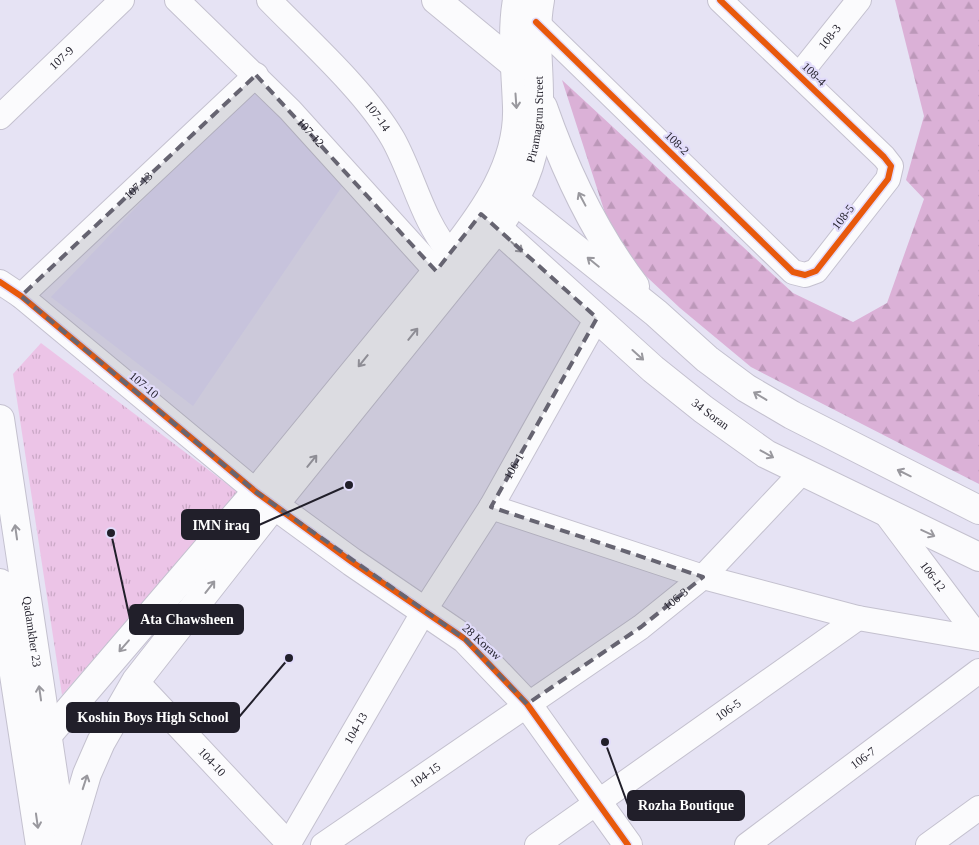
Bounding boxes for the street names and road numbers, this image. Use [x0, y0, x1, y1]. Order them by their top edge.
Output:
street label: 108-3 [815, 21, 844, 52]
street label: 107-9 [46, 43, 76, 73]
street label: 108-4 [799, 59, 829, 89]
street label: Piramagrun Street [523, 75, 546, 164]
street label: 107-14 [362, 98, 393, 134]
street label: 107-12 [294, 115, 327, 150]
street label: 108-2 [662, 128, 692, 158]
street label: 107-13 [121, 169, 155, 202]
street label: 108-5 [829, 202, 857, 232]
street label: 107-10 [126, 369, 162, 401]
street label: 34 Soran [689, 396, 732, 432]
street label: 106-1 [501, 451, 527, 482]
street label: 106-12 [917, 559, 949, 594]
street label: 106-3 [660, 585, 691, 613]
street label: Qadamkher 23 [20, 595, 44, 668]
street label: 28 Koraw [460, 621, 505, 663]
street label: 106-5 [713, 696, 744, 724]
street label: 104-13 [341, 710, 370, 746]
street label: 106-7 [848, 744, 878, 772]
street label: 104-10 [195, 745, 229, 779]
street label: 104-15 [407, 760, 443, 790]

